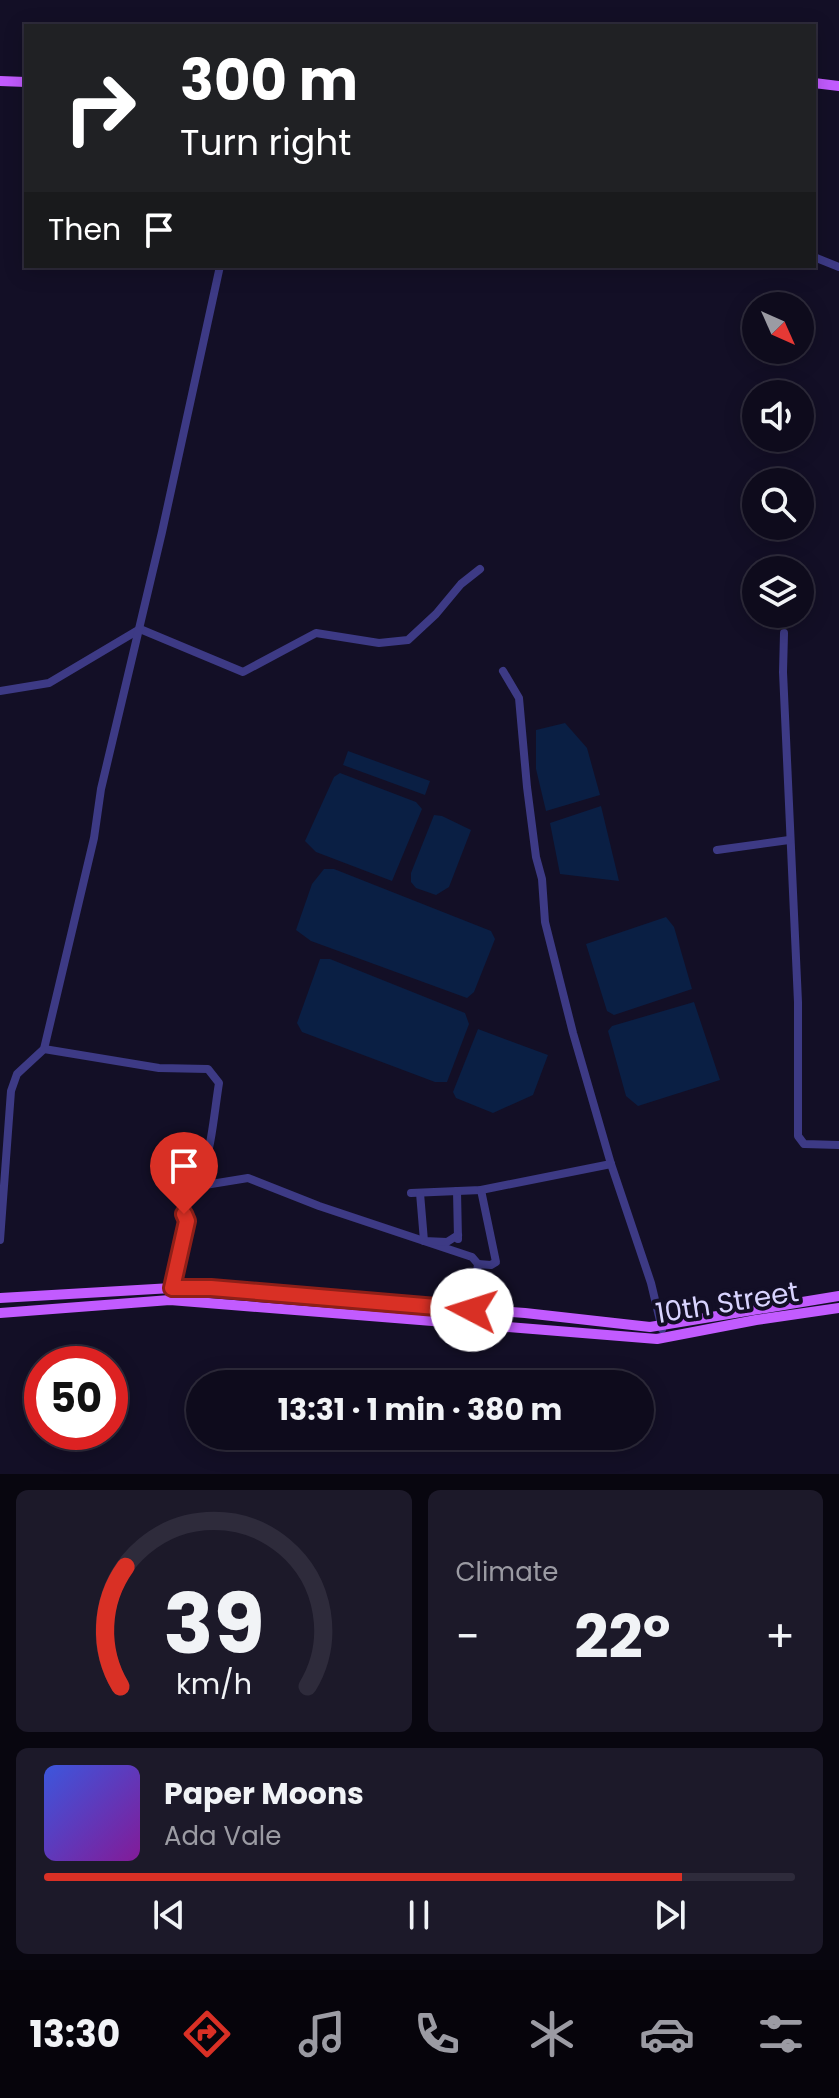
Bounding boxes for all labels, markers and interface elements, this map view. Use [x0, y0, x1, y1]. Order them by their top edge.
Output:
text: 300 m [180, 41, 358, 120]
icon: right [48, 56, 152, 160]
text: Turn right [180, 117, 351, 168]
text: Then [48, 208, 121, 251]
icon: arrive [137, 208, 181, 252]
north arrow [742, 292, 814, 364]
map controls [742, 292, 814, 628]
button: sound [742, 380, 814, 452]
button: search [742, 468, 814, 540]
button: layers [742, 556, 814, 628]
pin [150, 1132, 218, 1214]
icon: arrive [162, 1144, 206, 1188]
position arrow [430, 1268, 514, 1352]
street label: 10th Street [653, 1272, 801, 1333]
speed limit sign: 50 [24, 1346, 128, 1450]
text: 13:31 · 1 min · 380 m [278, 1388, 562, 1431]
text: Climate [456, 1554, 558, 1590]
text: 39 [163, 1566, 265, 1682]
text: 22° [574, 1595, 671, 1679]
text: − [456, 1606, 480, 1667]
text: + [765, 1606, 795, 1667]
text: km/h [176, 1664, 252, 1704]
text: Paper Moons [164, 1772, 364, 1815]
text: Ada Vale [164, 1818, 281, 1854]
icon: previous [147, 1893, 191, 1937]
icon: pause [397, 1893, 441, 1937]
icon: next [648, 1893, 692, 1937]
icon: directions [179, 2006, 235, 2062]
icon: music [294, 2006, 350, 2062]
icon: phone [409, 2006, 465, 2062]
icon: climate [524, 2006, 580, 2062]
icon: car [639, 2006, 695, 2062]
icon: filters [753, 2006, 809, 2062]
text: 13:30 [29, 2009, 120, 2060]

